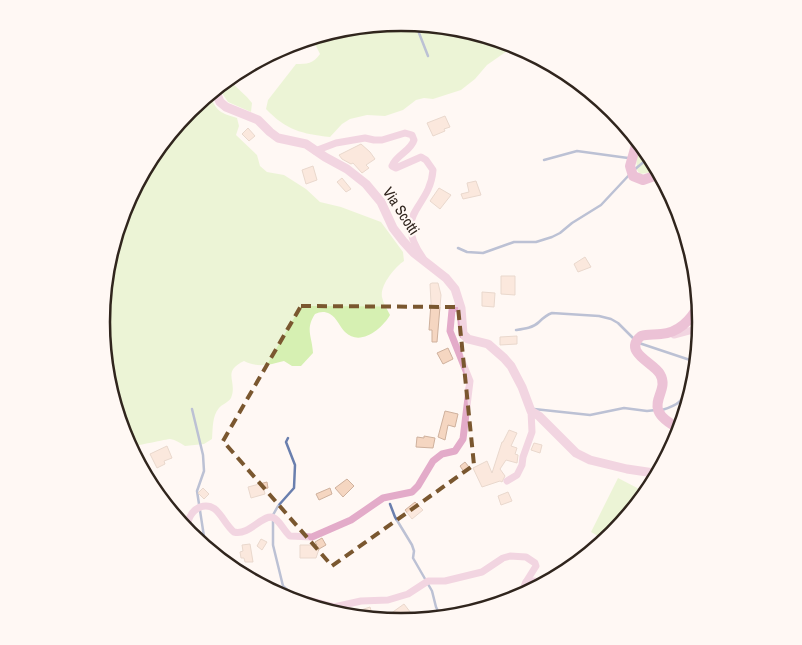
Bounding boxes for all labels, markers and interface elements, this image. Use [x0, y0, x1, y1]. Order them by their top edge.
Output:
street label: Via Scotti [378, 183, 425, 239]

